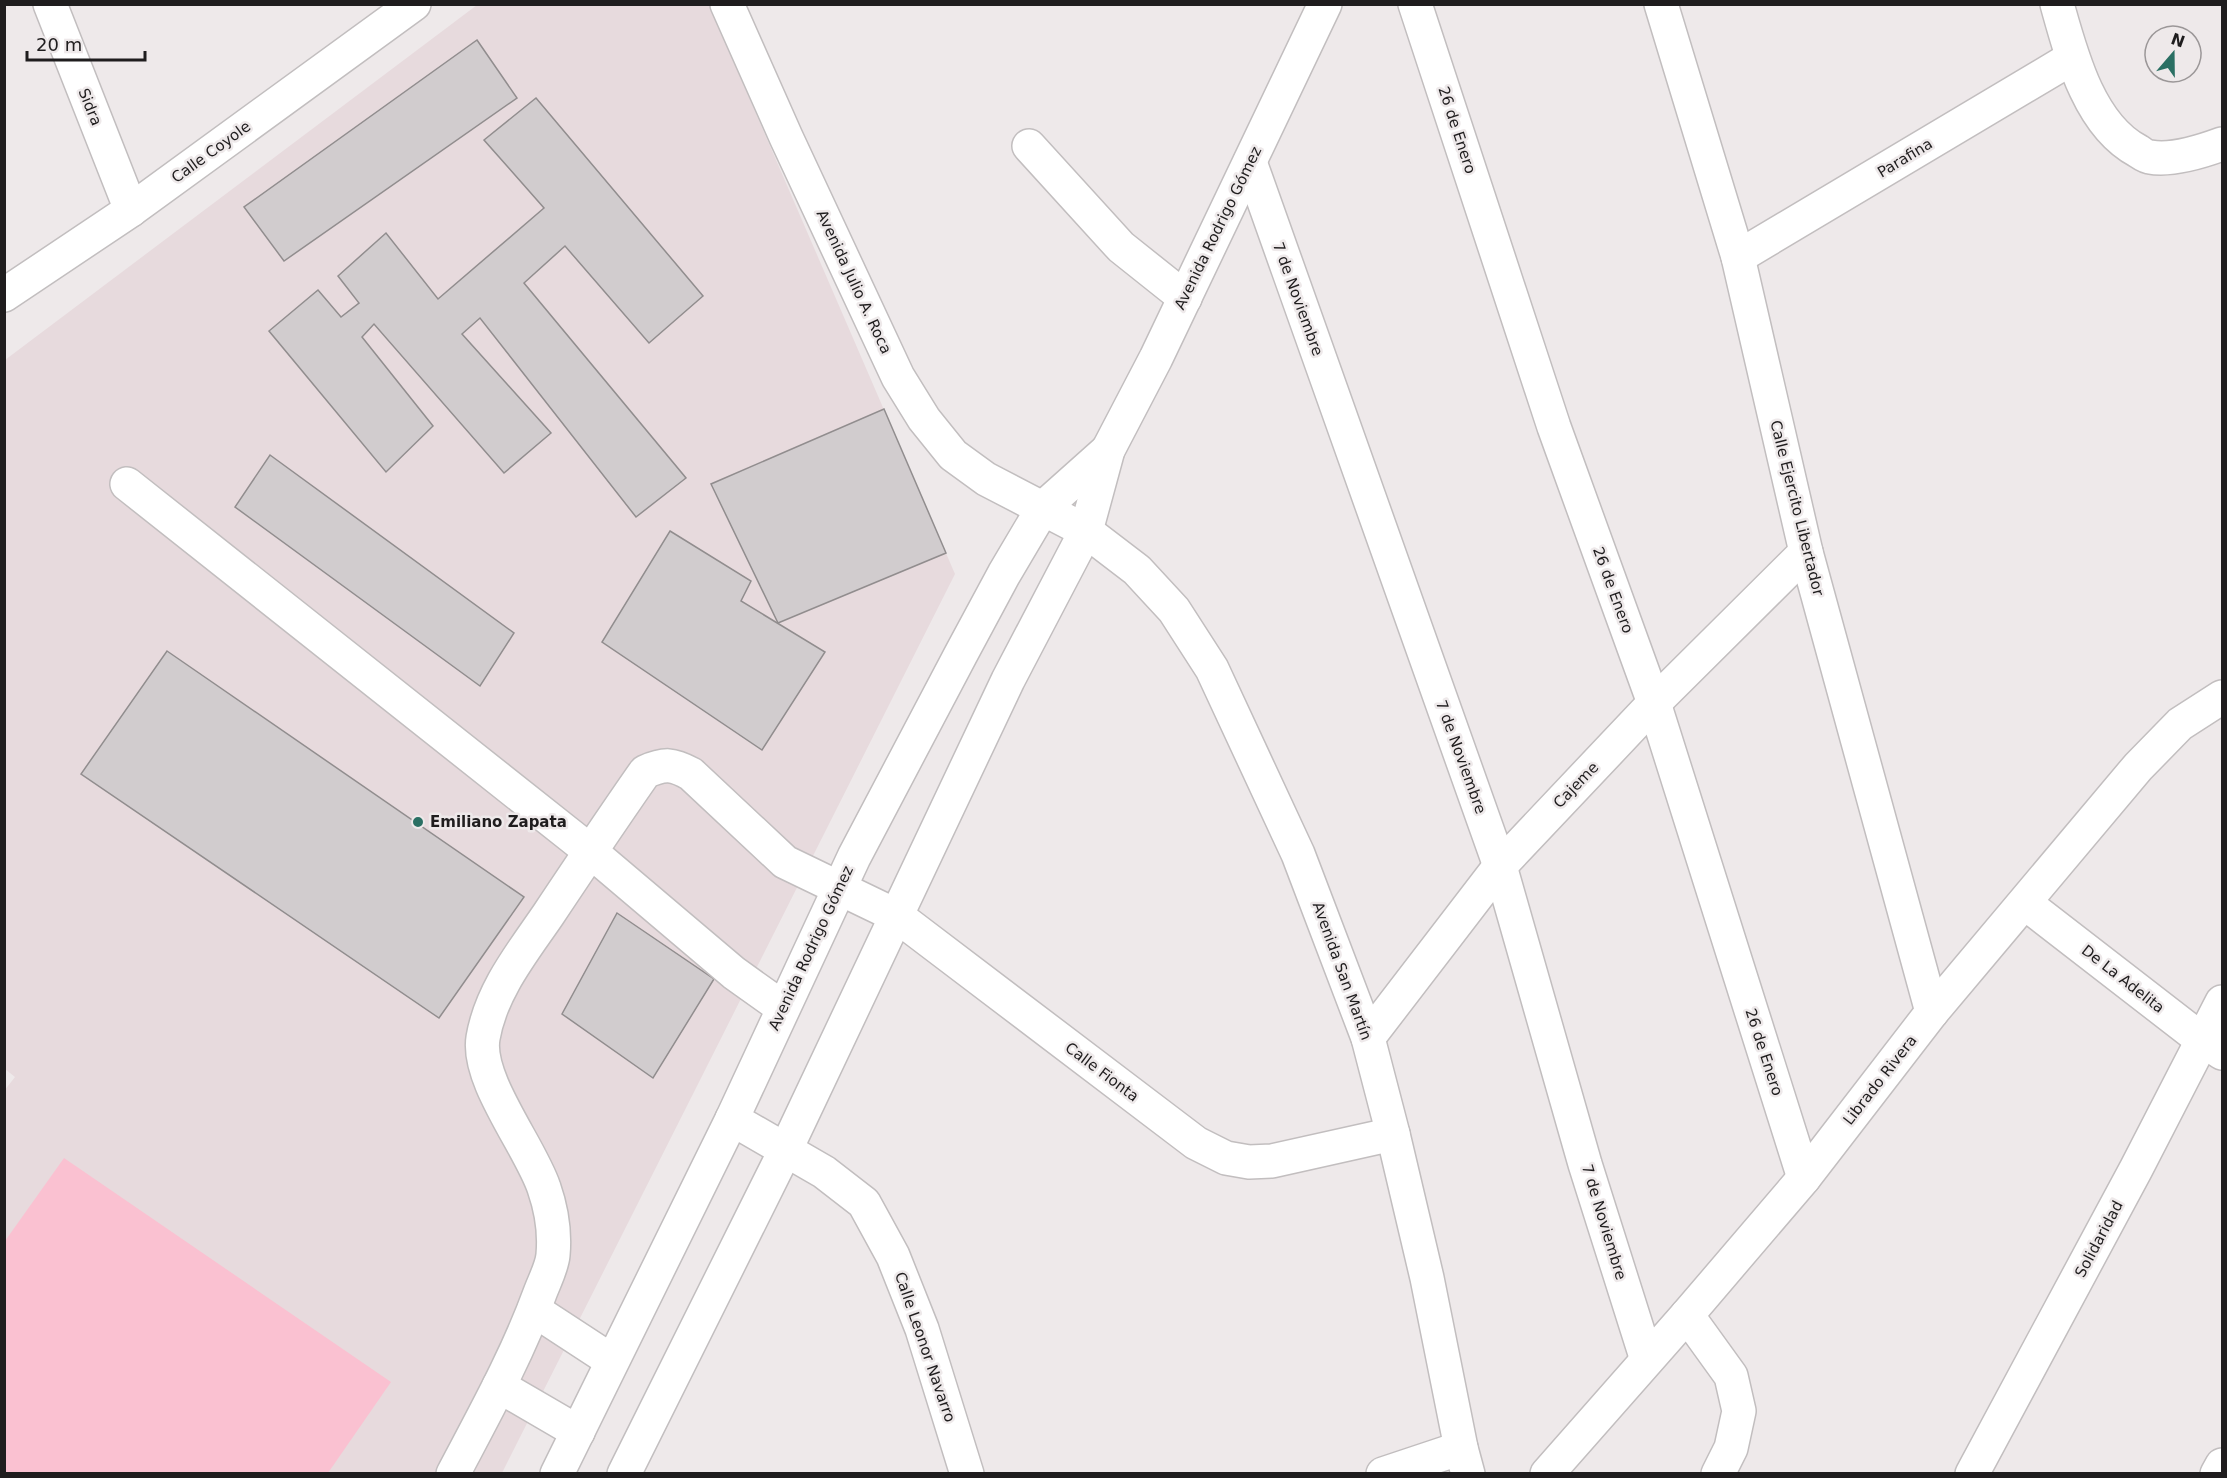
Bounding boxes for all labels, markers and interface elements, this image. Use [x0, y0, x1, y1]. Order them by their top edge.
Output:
scale bar [27, 24, 146, 62]
north arrow [2143, 24, 2203, 84]
text: N [2168, 29, 2188, 52]
text: 20 m [36, 34, 82, 55]
street label: 26 de Enero [1434, 84, 1480, 176]
street label: Sidra [74, 86, 106, 128]
street label: Calle Coyole [168, 117, 254, 187]
street label: Parafina [1874, 135, 1936, 181]
street label: Avenida Rodrigo Gómez [1171, 143, 1265, 313]
street label: Avenida Julio A. Roca [813, 207, 895, 357]
street label: 7 de Noviembre [1269, 240, 1327, 358]
street label: Calle Ejercito Libertador [1766, 418, 1828, 598]
street label: 26 de Enero [1589, 544, 1637, 636]
street label: 7 de Noviembre [1432, 698, 1490, 816]
street label: Cajeme [1550, 758, 1602, 812]
place label: Emiliano Zapata [430, 813, 567, 831]
marker: Emiliano Zapata [411, 815, 425, 829]
street label: Avenida Rodrigo Gómez [765, 863, 857, 1033]
street label: Avenida San Martín [1309, 900, 1375, 1042]
street label: De La Adelita [2078, 941, 2168, 1017]
street label: 26 de Enero [1741, 1006, 1787, 1098]
street label: Librado Rivera [1839, 1032, 1921, 1128]
street label: Calle Fionta [1062, 1038, 1142, 1106]
street label: 7 de Noviembre [1578, 1162, 1630, 1282]
street label: Solidaridad [2071, 1198, 2127, 1280]
street label: Calle Leonor Navarro [891, 1270, 959, 1424]

